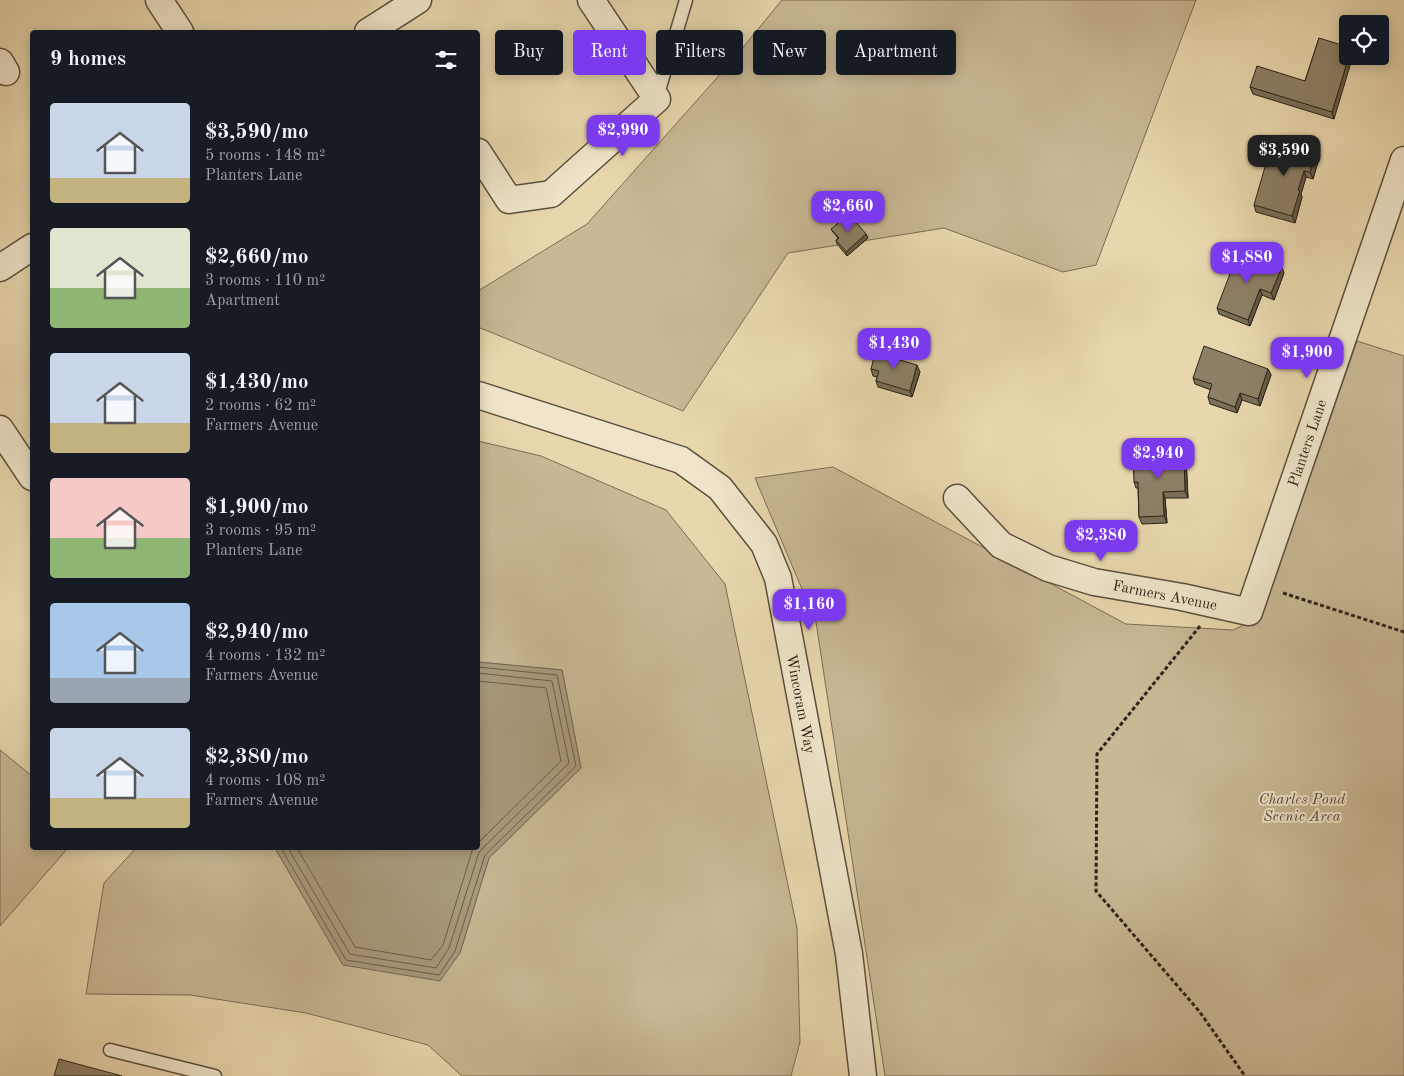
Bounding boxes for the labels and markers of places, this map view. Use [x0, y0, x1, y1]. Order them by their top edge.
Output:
pin: $2,990 [582, 114, 664, 157]
pin: $3,590 [1243, 134, 1325, 177]
pin: $2,660 [807, 190, 889, 233]
pin: $1,880 [1206, 242, 1288, 284]
pin: $1,430 [853, 328, 935, 370]
pin: $1,900 [1266, 336, 1348, 379]
pin: $2,940 [1117, 438, 1199, 480]
pin: $2,380 [1060, 520, 1142, 562]
pin: $1,160 [768, 588, 850, 631]

